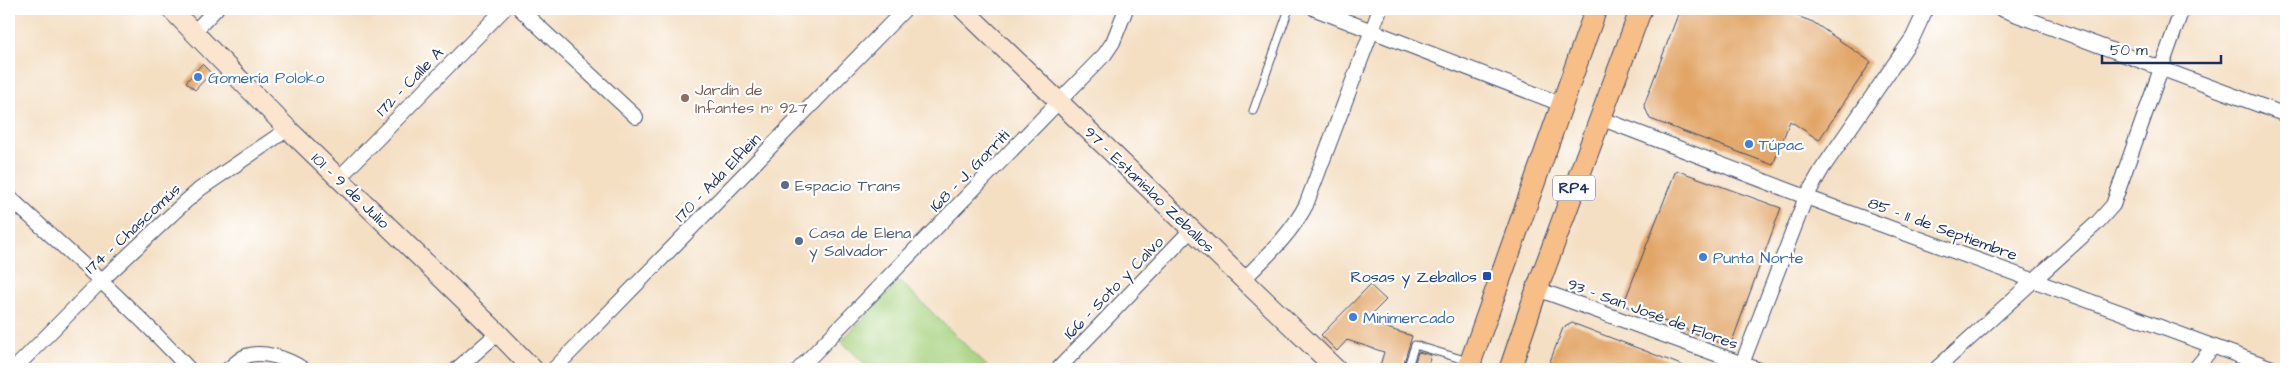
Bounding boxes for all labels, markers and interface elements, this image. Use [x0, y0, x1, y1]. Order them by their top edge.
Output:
scale bar [2102, 32, 2221, 64]
text: 50 m [2110, 40, 2148, 61]
street label: 172 - Calle A [371, 42, 448, 121]
place label: Gomería Poloko [208, 67, 325, 89]
marker: Gomería Poloko [192, 71, 204, 83]
place label: Jardín de Infantes nº 927 [695, 79, 808, 119]
marker: Jardín de Infantes nº 927 [679, 92, 691, 104]
street label: 97 - Estanislao Zeballos [1079, 121, 1219, 258]
street label: 168 - J. Gorriti [925, 124, 1015, 217]
street label: 170 - Ada Elflein [670, 128, 766, 227]
place label: Túpac [1759, 134, 1804, 156]
marker: Túpac [1743, 138, 1755, 150]
street label: 101 - 9 de Julio [306, 148, 394, 234]
place label: Espacio Trans [795, 175, 900, 197]
road number: RP4 [1553, 176, 1595, 200]
street label: 174 - Chascomús [80, 178, 185, 279]
marker: Espacio Trans [779, 179, 791, 191]
street label: 85 - 11 de Septiembre [1865, 192, 2021, 266]
place label: Casa de Elena y Salvador [809, 222, 911, 263]
street label: 166 - Soto y Calvo [1059, 231, 1169, 345]
marker: Casa de Elena y Salvador [793, 235, 805, 247]
place label: Punta Norte [1713, 247, 1804, 269]
marker: Punta Norte [1697, 251, 1709, 263]
place label: Rosas y Zeballos [1350, 266, 1477, 289]
marker: Rosas y Zeballos [1481, 270, 1493, 282]
street label: 93 - San José de Flores [1564, 273, 1741, 355]
place label: Minimercado [1363, 307, 1454, 329]
marker: Minimercado [1347, 311, 1359, 323]

